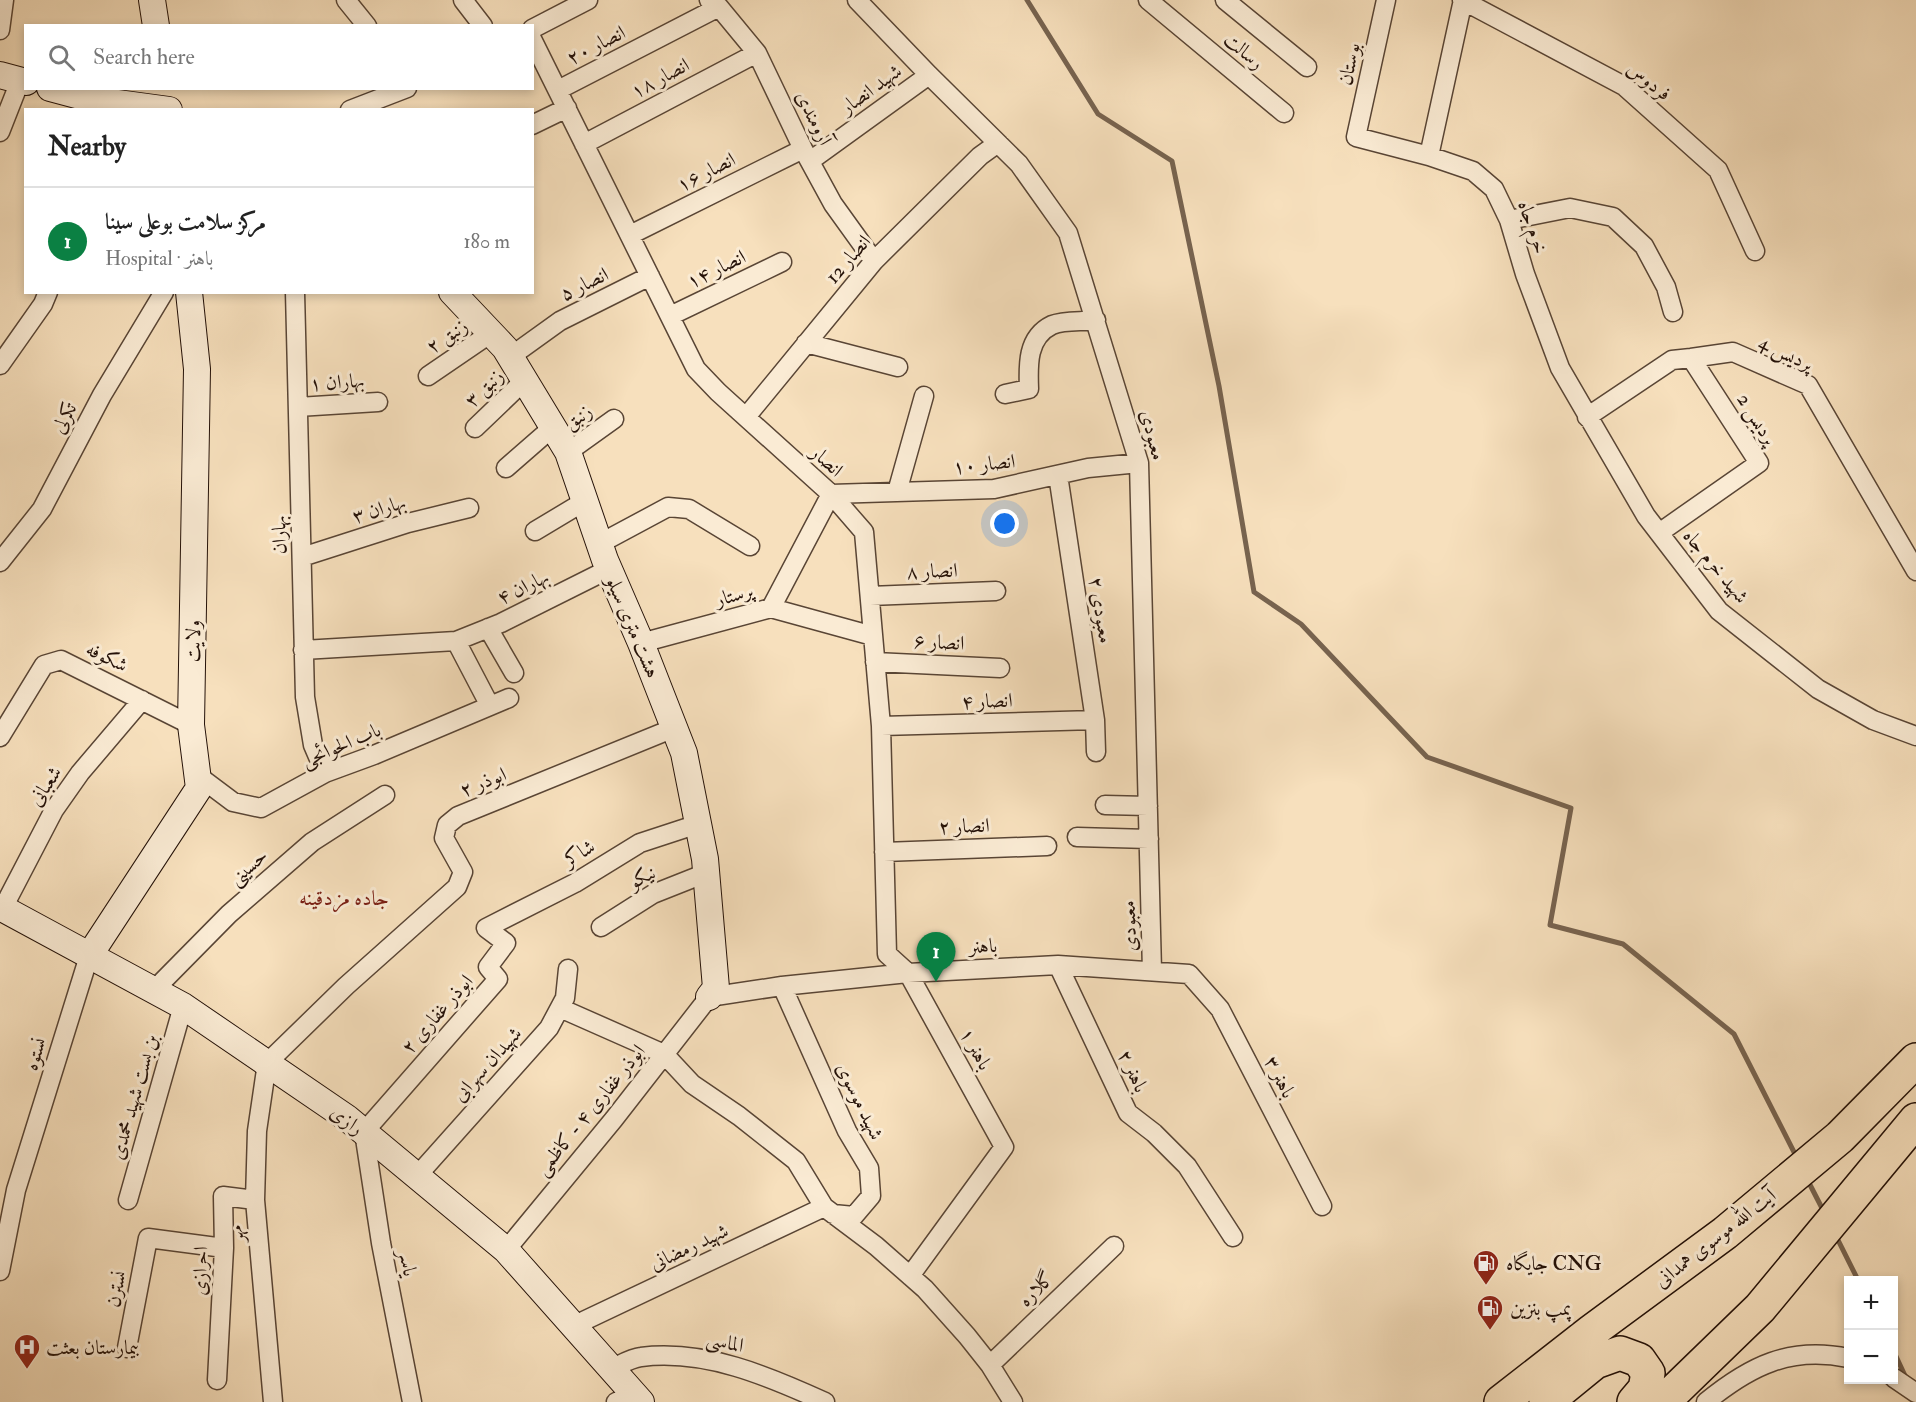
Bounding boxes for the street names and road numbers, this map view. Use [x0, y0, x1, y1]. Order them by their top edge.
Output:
street label: انصار ۲۰ [562, 20, 630, 70]
street label: رسالت [1219, 27, 1269, 75]
street label: بوستان [1332, 40, 1366, 88]
street label: انصار ۱۸ [626, 52, 694, 104]
street label: فردوس [1622, 56, 1676, 106]
street label: شهید انصار [834, 58, 907, 121]
street label: آرومندی [790, 87, 839, 152]
street label: انصار ۱۶ [672, 147, 740, 197]
street label: خرم جاه [1508, 197, 1554, 259]
street label: انصار 12 [820, 229, 876, 289]
street label: انصار ۱۴ [682, 244, 750, 294]
street label: انصار ۵ [556, 262, 612, 306]
street label: زنبق ۲ [421, 313, 473, 359]
street label: پردیس 4 [1754, 329, 1819, 379]
street label: زنبق ۳ [459, 363, 509, 413]
street label: ۱ بهاران [309, 368, 365, 396]
street label: پردیس 2 [1731, 388, 1784, 452]
street label: تکرلی [46, 398, 82, 438]
street label: زنبق [559, 398, 597, 436]
street label: معبودی [1135, 407, 1171, 463]
street label: انصار [804, 439, 848, 482]
street label: انصار ۱۰ [951, 448, 1017, 480]
street label: بهاران ۳ [349, 489, 409, 529]
street label: بهاران [266, 515, 292, 555]
street label: شهید خرم جاه [1674, 524, 1754, 612]
street label: انصار ۸ [906, 558, 958, 584]
street label: بهاران ۴ [493, 564, 553, 610]
street label: هشت متری سیلو [600, 570, 666, 682]
street label: معبودی ۲ [1083, 575, 1119, 645]
street label: پرستار [710, 577, 758, 614]
street label: ولایت [180, 620, 206, 662]
street label: انصار ۶ [913, 628, 965, 656]
street label: شکوفه [82, 636, 132, 678]
street label: انصار ۴ [961, 688, 1013, 714]
street label: باب الحوائجی [298, 717, 385, 774]
street label: شعبانی [23, 761, 67, 811]
street label: ابوذر ۲ [456, 761, 510, 803]
street label: انصار ۲ [938, 813, 990, 839]
street label: شاکر [557, 834, 600, 873]
street label: حسینی [223, 843, 274, 892]
street label: نیکو [622, 860, 660, 895]
street label: معبودی [1116, 900, 1142, 952]
street label: باهنر [966, 933, 998, 959]
street label: ابوذر غفاری ۲ [396, 969, 478, 1059]
street label: شهیدان سهرابی [447, 1021, 529, 1108]
street label: باهنر ۱ [954, 1024, 998, 1074]
street label: بن بست شهید محمدی [104, 1031, 164, 1163]
street label: نستوه [18, 1034, 52, 1074]
street label: ابوذر غفاری ۴ - کاظمی [529, 1039, 651, 1181]
street label: باهنر ۲ [1112, 1046, 1154, 1096]
street label: باهنر ۳ [1259, 1052, 1301, 1102]
street label: شهید موسوی [831, 1058, 889, 1144]
street label: رازی [325, 1099, 369, 1141]
street label: آیت الله موسوی همدانی [1647, 1179, 1783, 1293]
street label: شهید رمضانی [646, 1218, 732, 1276]
street label: مهر [223, 1224, 249, 1246]
street label: احرازی [187, 1246, 213, 1296]
street label: یاسر [392, 1246, 423, 1280]
street label: گلاره [1013, 1266, 1059, 1312]
street label: نسترن [100, 1269, 132, 1309]
street label: الماسی [704, 1326, 746, 1360]

